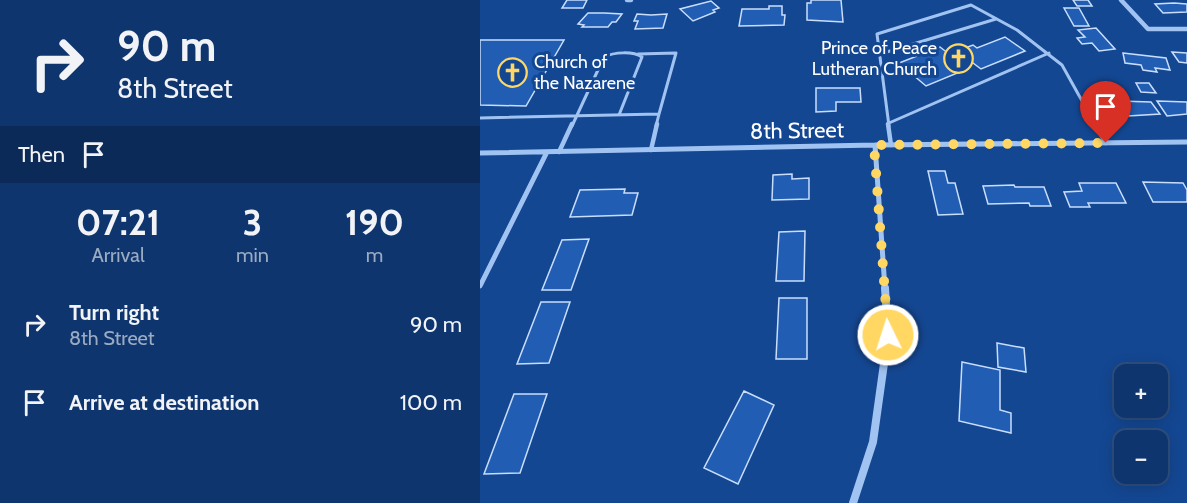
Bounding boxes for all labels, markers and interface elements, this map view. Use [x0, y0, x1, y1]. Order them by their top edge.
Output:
text: 90 m [117, 20, 216, 72]
icon: right [18, 24, 96, 102]
place label: Prince of Peace Lutheran Church [812, 37, 937, 80]
church icon: Prince of Peace Lutheran Church [942, 42, 974, 74]
place label: Church of the Nazarene [534, 51, 635, 94]
church icon: Church of the Nazarene [497, 56, 529, 88]
text: 8th Street [117, 72, 233, 105]
pin [1080, 81, 1131, 143]
icon: arrive [1089, 90, 1122, 123]
street label: 8th Street [750, 116, 845, 145]
icon: arrive [77, 138, 110, 171]
text: Then [18, 141, 65, 168]
text: 07:21 [76, 200, 160, 244]
text: 3 [243, 200, 262, 244]
text: 190 [345, 200, 404, 244]
text: Arrival [91, 243, 145, 267]
text: min [236, 243, 269, 267]
text: m [366, 243, 383, 267]
text: Turn right [69, 299, 159, 326]
position arrow [856, 303, 920, 367]
icon: right [18, 308, 51, 341]
text: 90 m [410, 311, 462, 338]
text: 8th Street [69, 326, 155, 350]
map controls [1114, 364, 1168, 484]
button: + [1114, 364, 1168, 418]
icon: arrive [18, 386, 51, 419]
text: Arrive at destination [69, 389, 259, 416]
text: 100 m [400, 389, 462, 416]
button: − [1114, 430, 1168, 484]

